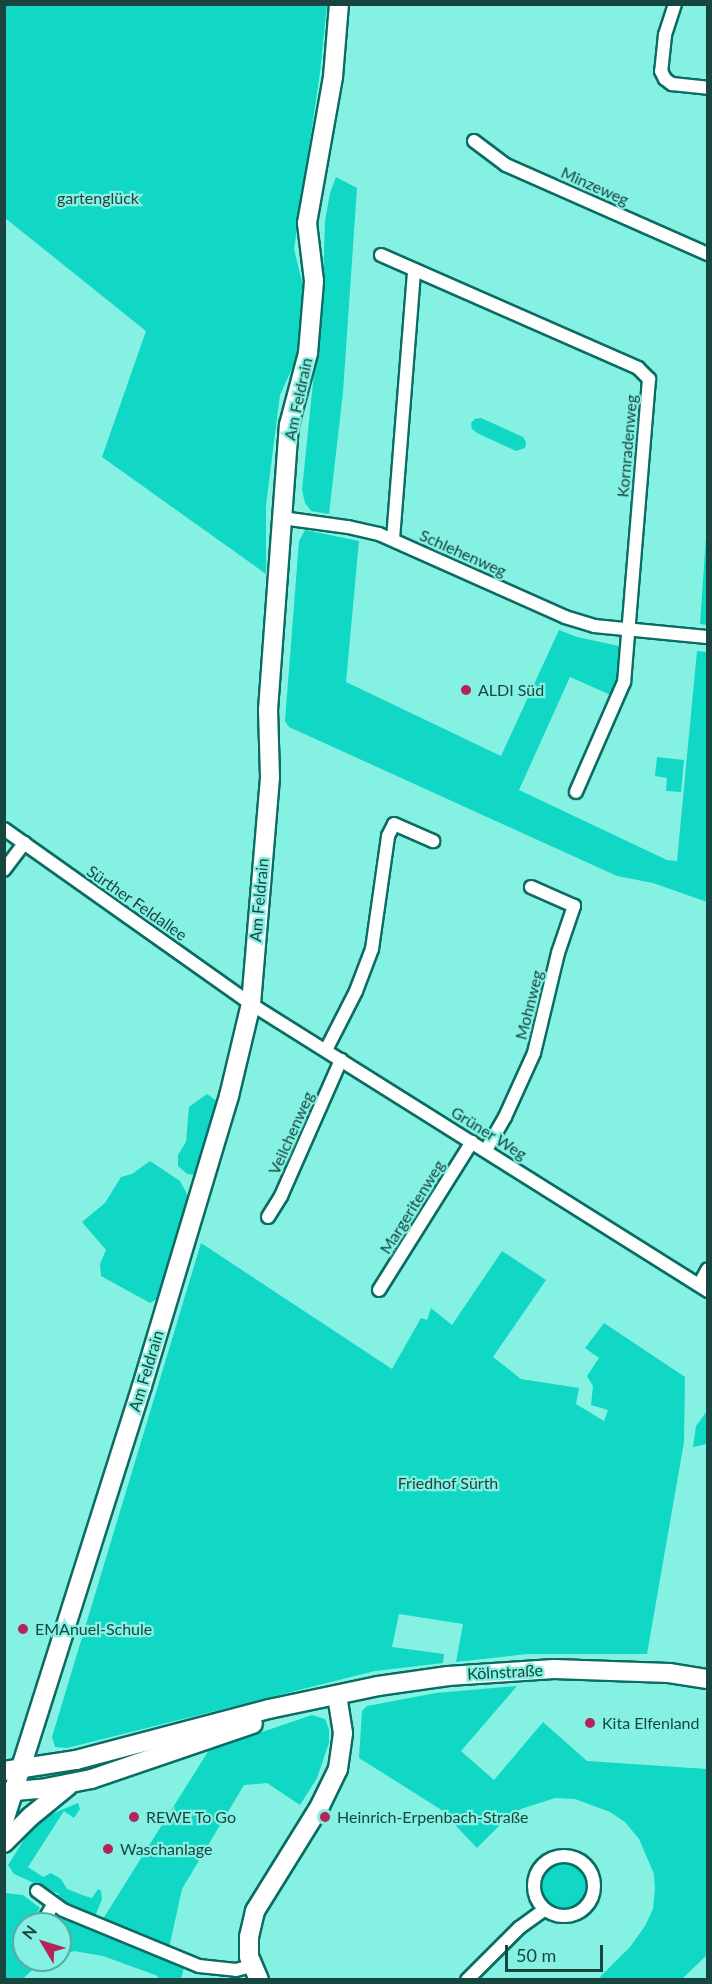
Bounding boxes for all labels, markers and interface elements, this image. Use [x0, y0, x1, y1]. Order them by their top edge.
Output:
street label: Minzeweg [558, 163, 632, 209]
park label: gartenglück [57, 188, 139, 208]
street label: Am Feldrain [280, 356, 316, 442]
street label: Kornradenweg [613, 394, 641, 498]
street label: Schlehenweg [417, 525, 509, 581]
place label: ALDI Süd [478, 680, 544, 700]
marker: ALDI Süd [459, 683, 473, 697]
street label: Am Feldrain [246, 857, 272, 943]
street label: Sürther Feldallee [83, 861, 191, 945]
street label: Mohnweg [511, 968, 547, 1042]
street label: Veilchenweg [264, 1089, 318, 1177]
street label: Grüner Weg [447, 1102, 531, 1164]
street label: Margeritenweg [376, 1157, 448, 1257]
street label: Am Feldrain [125, 1328, 167, 1414]
park label: Friedhof Sürth [398, 1473, 498, 1493]
place label: EMAnuel-Schule [35, 1619, 152, 1639]
marker: EMAnuel-Schule [16, 1622, 30, 1636]
street label: Kölnstraße [467, 1660, 543, 1684]
place label: Kita Elfenland [602, 1713, 700, 1733]
marker: Kita Elfenland [583, 1716, 597, 1730]
place label: REWE To Go [146, 1807, 236, 1827]
place label: Heinrich-Erpenbach-Straße [337, 1807, 528, 1827]
marker: REWE To Go [127, 1810, 141, 1824]
marker: Heinrich-Erpenbach-Straße [318, 1810, 332, 1824]
place label: Waschanlage [120, 1839, 212, 1859]
marker: Waschanlage [101, 1842, 115, 1856]
north arrow [12, 1912, 72, 1972]
text: N [18, 1921, 40, 1943]
scale bar [508, 1933, 606, 1971]
text: 50 m [516, 1944, 556, 1966]

